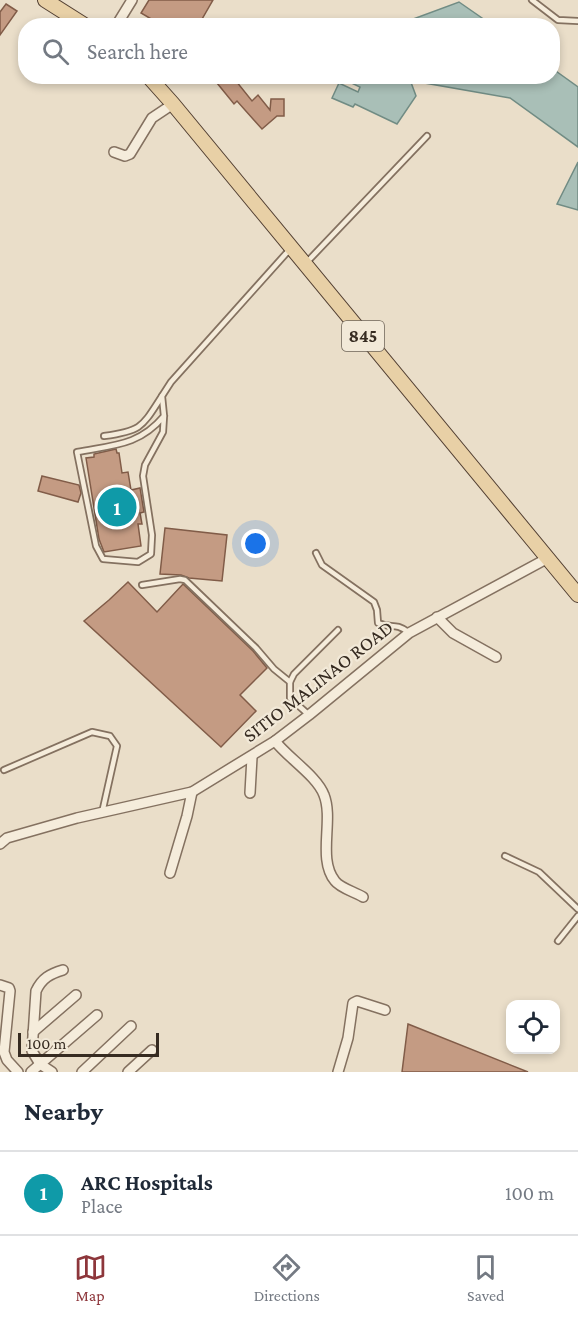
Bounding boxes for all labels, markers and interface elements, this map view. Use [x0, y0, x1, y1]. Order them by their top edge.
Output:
search box [18, 18, 560, 84]
icon: search [39, 35, 72, 68]
text: Search here [87, 39, 188, 64]
road number: 845 [342, 321, 384, 351]
pin: 1 [98, 484, 136, 530]
your location [241, 529, 270, 558]
street label: SITIO MALINAO ROAD [239, 616, 397, 746]
map controls [506, 1000, 560, 1054]
button: locate [506, 1000, 560, 1054]
scale bar [18, 1030, 159, 1058]
text: 100 m [27, 1035, 66, 1052]
text: Nearby [24, 1097, 103, 1126]
text: ARC Hospitals [81, 1170, 213, 1195]
text: 1 [40, 1182, 47, 1204]
text: 100 m [505, 1182, 554, 1204]
text: Place [81, 1195, 123, 1217]
tab: Map [74, 1251, 107, 1304]
tab: Directions [254, 1251, 320, 1304]
tab: Saved [467, 1251, 504, 1304]

